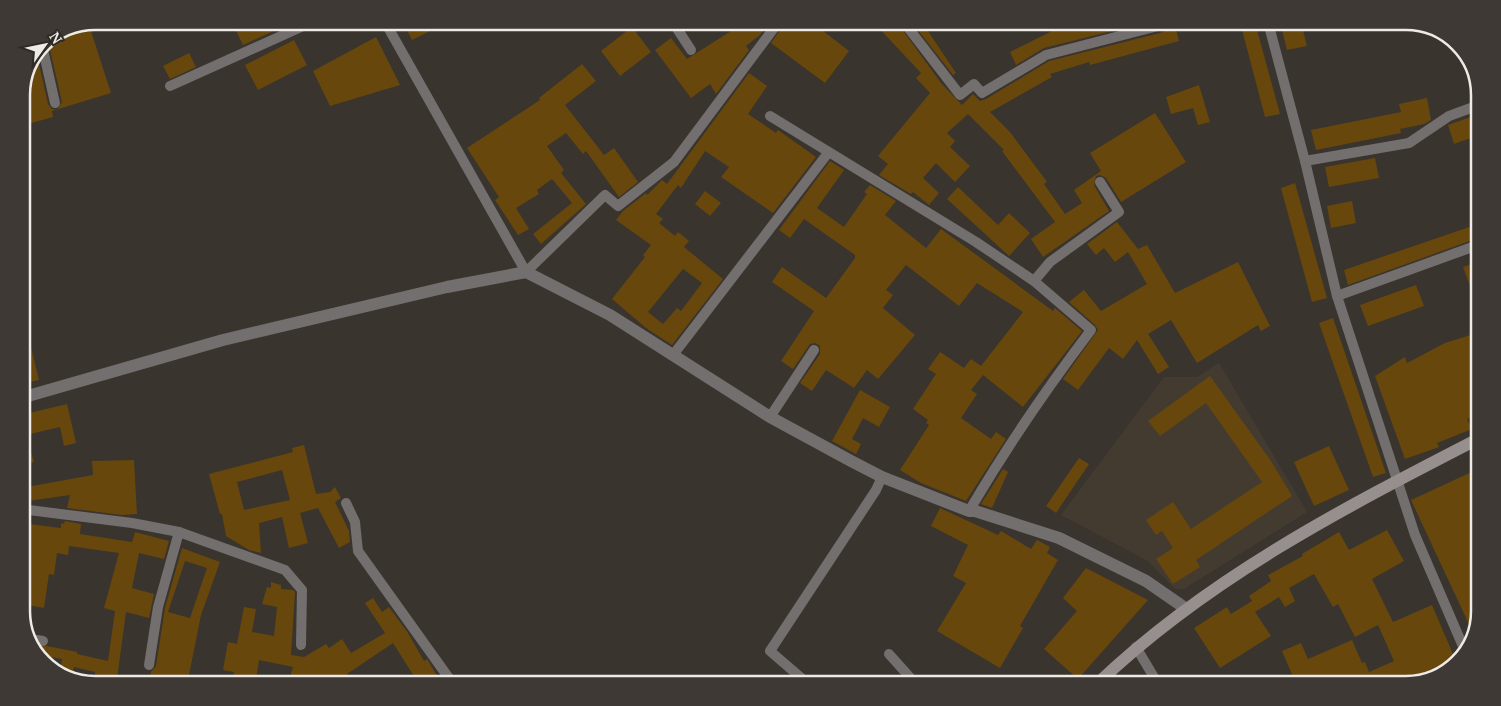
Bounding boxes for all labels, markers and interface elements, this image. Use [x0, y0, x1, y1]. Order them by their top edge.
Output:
north arrow [20, 20, 70, 70]
text: N [45, 28, 67, 48]

